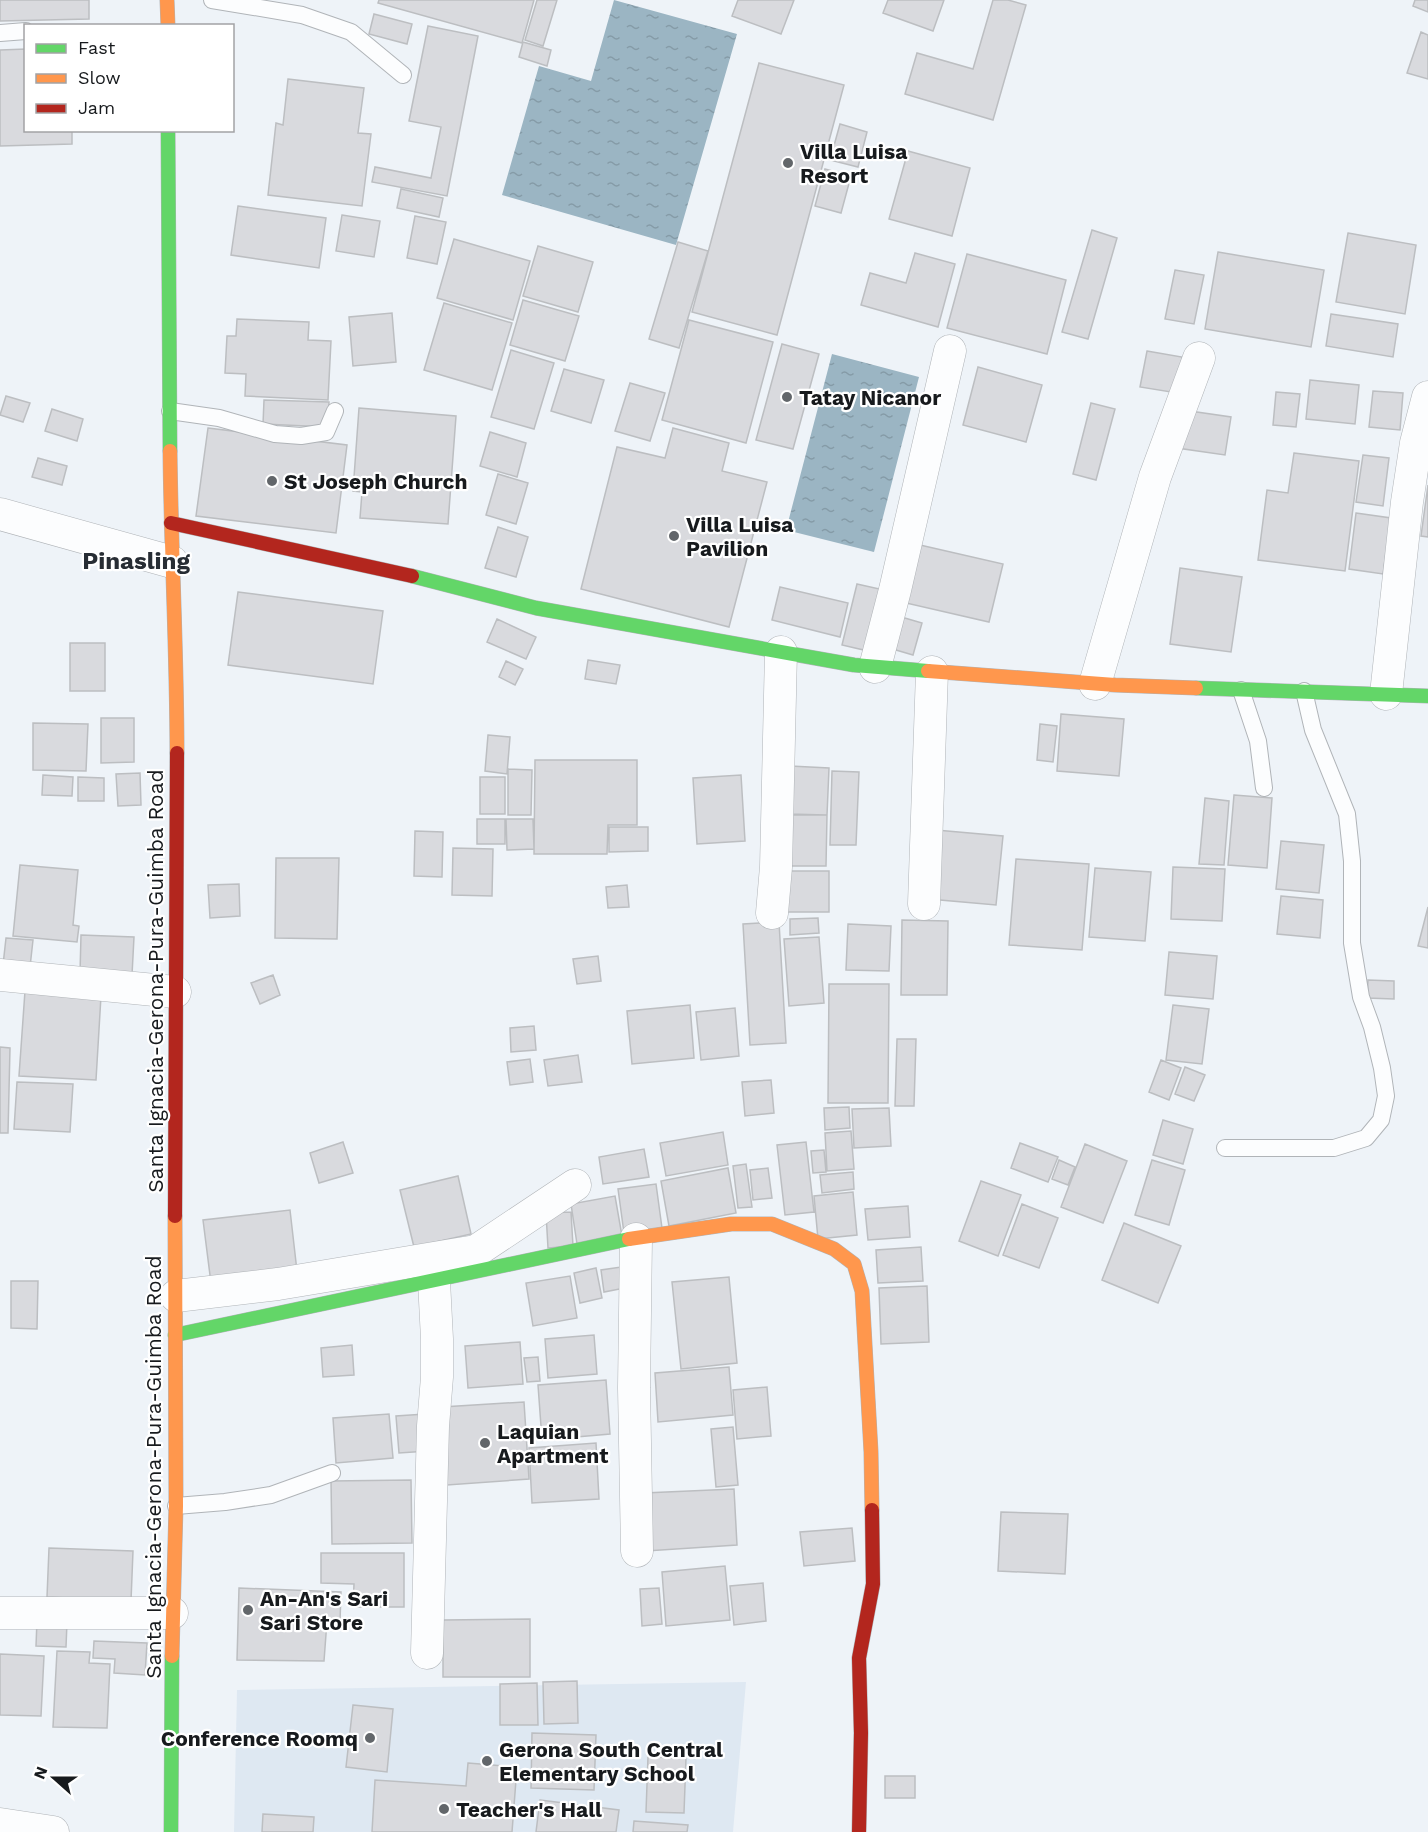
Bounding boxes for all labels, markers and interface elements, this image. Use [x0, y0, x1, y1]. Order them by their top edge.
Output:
legend [24, 24, 234, 132]
text: Fast [78, 37, 116, 58]
text: Slow [78, 67, 121, 88]
text: Jam [78, 97, 115, 118]
place label: Villa Luisa Resort [800, 139, 908, 188]
marker: Villa Luisa Resort [781, 156, 795, 170]
place label: Tatay Nicanor [799, 385, 941, 410]
marker: Tatay Nicanor [780, 390, 794, 404]
place label: St Joseph Church [284, 469, 468, 494]
marker: St Joseph Church [265, 474, 279, 488]
place label: Villa Luisa Pavilion [686, 512, 794, 561]
marker: Villa Luisa Pavilion [667, 529, 681, 543]
district label: Pinasling [82, 547, 190, 575]
street label: Santa Ignacia-Gerona-Pura-Guimba Road [143, 769, 168, 1193]
street label: Santa Ignacia-Gerona-Pura-Guimba Road [141, 1255, 166, 1679]
place label: Laquian Apartment [497, 1419, 608, 1468]
marker: Laquian Apartment [478, 1436, 492, 1450]
place label: An-An's Sari Sari Store [260, 1586, 388, 1635]
marker: An-An's Sari Sari Store [241, 1603, 255, 1617]
place label: Conference Roomq [161, 1726, 358, 1751]
marker: Conference Roomq [363, 1731, 377, 1745]
place label: Gerona South Central Elementary School [499, 1737, 723, 1786]
north arrow [24, 1748, 84, 1808]
marker: Gerona South Central Elementary School [480, 1754, 494, 1768]
text: N [29, 1764, 51, 1782]
place label: Teacher's Hall [456, 1797, 602, 1822]
marker: Teacher's Hall [437, 1802, 451, 1816]

